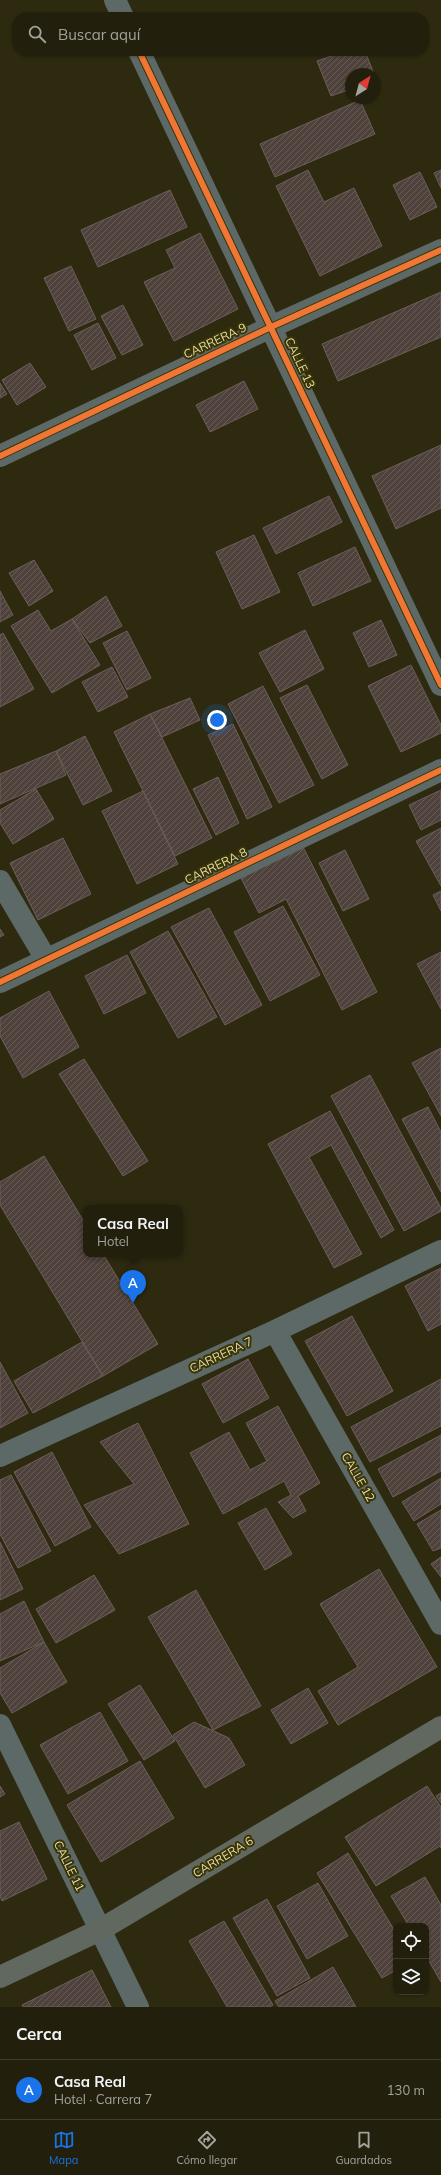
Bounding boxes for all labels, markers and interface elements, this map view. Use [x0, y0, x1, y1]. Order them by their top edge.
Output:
search box [12, 12, 429, 56]
icon: search [26, 23, 48, 45]
text: Buscar aquí [58, 25, 140, 44]
north arrow [345, 68, 381, 104]
street label: CARRERA 9 [181, 319, 249, 362]
street label: CALLE 13 [282, 335, 319, 391]
your location [207, 710, 227, 730]
street label: CARRERA 8 [182, 844, 250, 887]
popup [83, 1205, 183, 1257]
text: Casa Real [97, 1214, 169, 1233]
text: Hotel [97, 1233, 129, 1249]
pin: A [120, 1270, 146, 1303]
street label: CARRERA 7 [187, 1333, 255, 1376]
street label: CALLE 12 [338, 1449, 379, 1504]
street label: CARRERA 6 [190, 1833, 256, 1880]
street label: CALLE 11 [51, 1838, 88, 1894]
map controls [393, 1923, 429, 1995]
button: locate [393, 1923, 429, 1959]
button: layers [393, 1959, 429, 1995]
text: Cerca [16, 2023, 62, 2044]
text: Casa Real [54, 2072, 126, 2091]
text: A [24, 2082, 34, 2098]
text: 130 m [387, 2082, 425, 2098]
text: Hotel · Carrera 7 [54, 2091, 152, 2107]
tab: Mapa [49, 2129, 78, 2167]
tab: Cómo llegar [177, 2129, 237, 2167]
tab: Guardados [335, 2129, 392, 2167]

